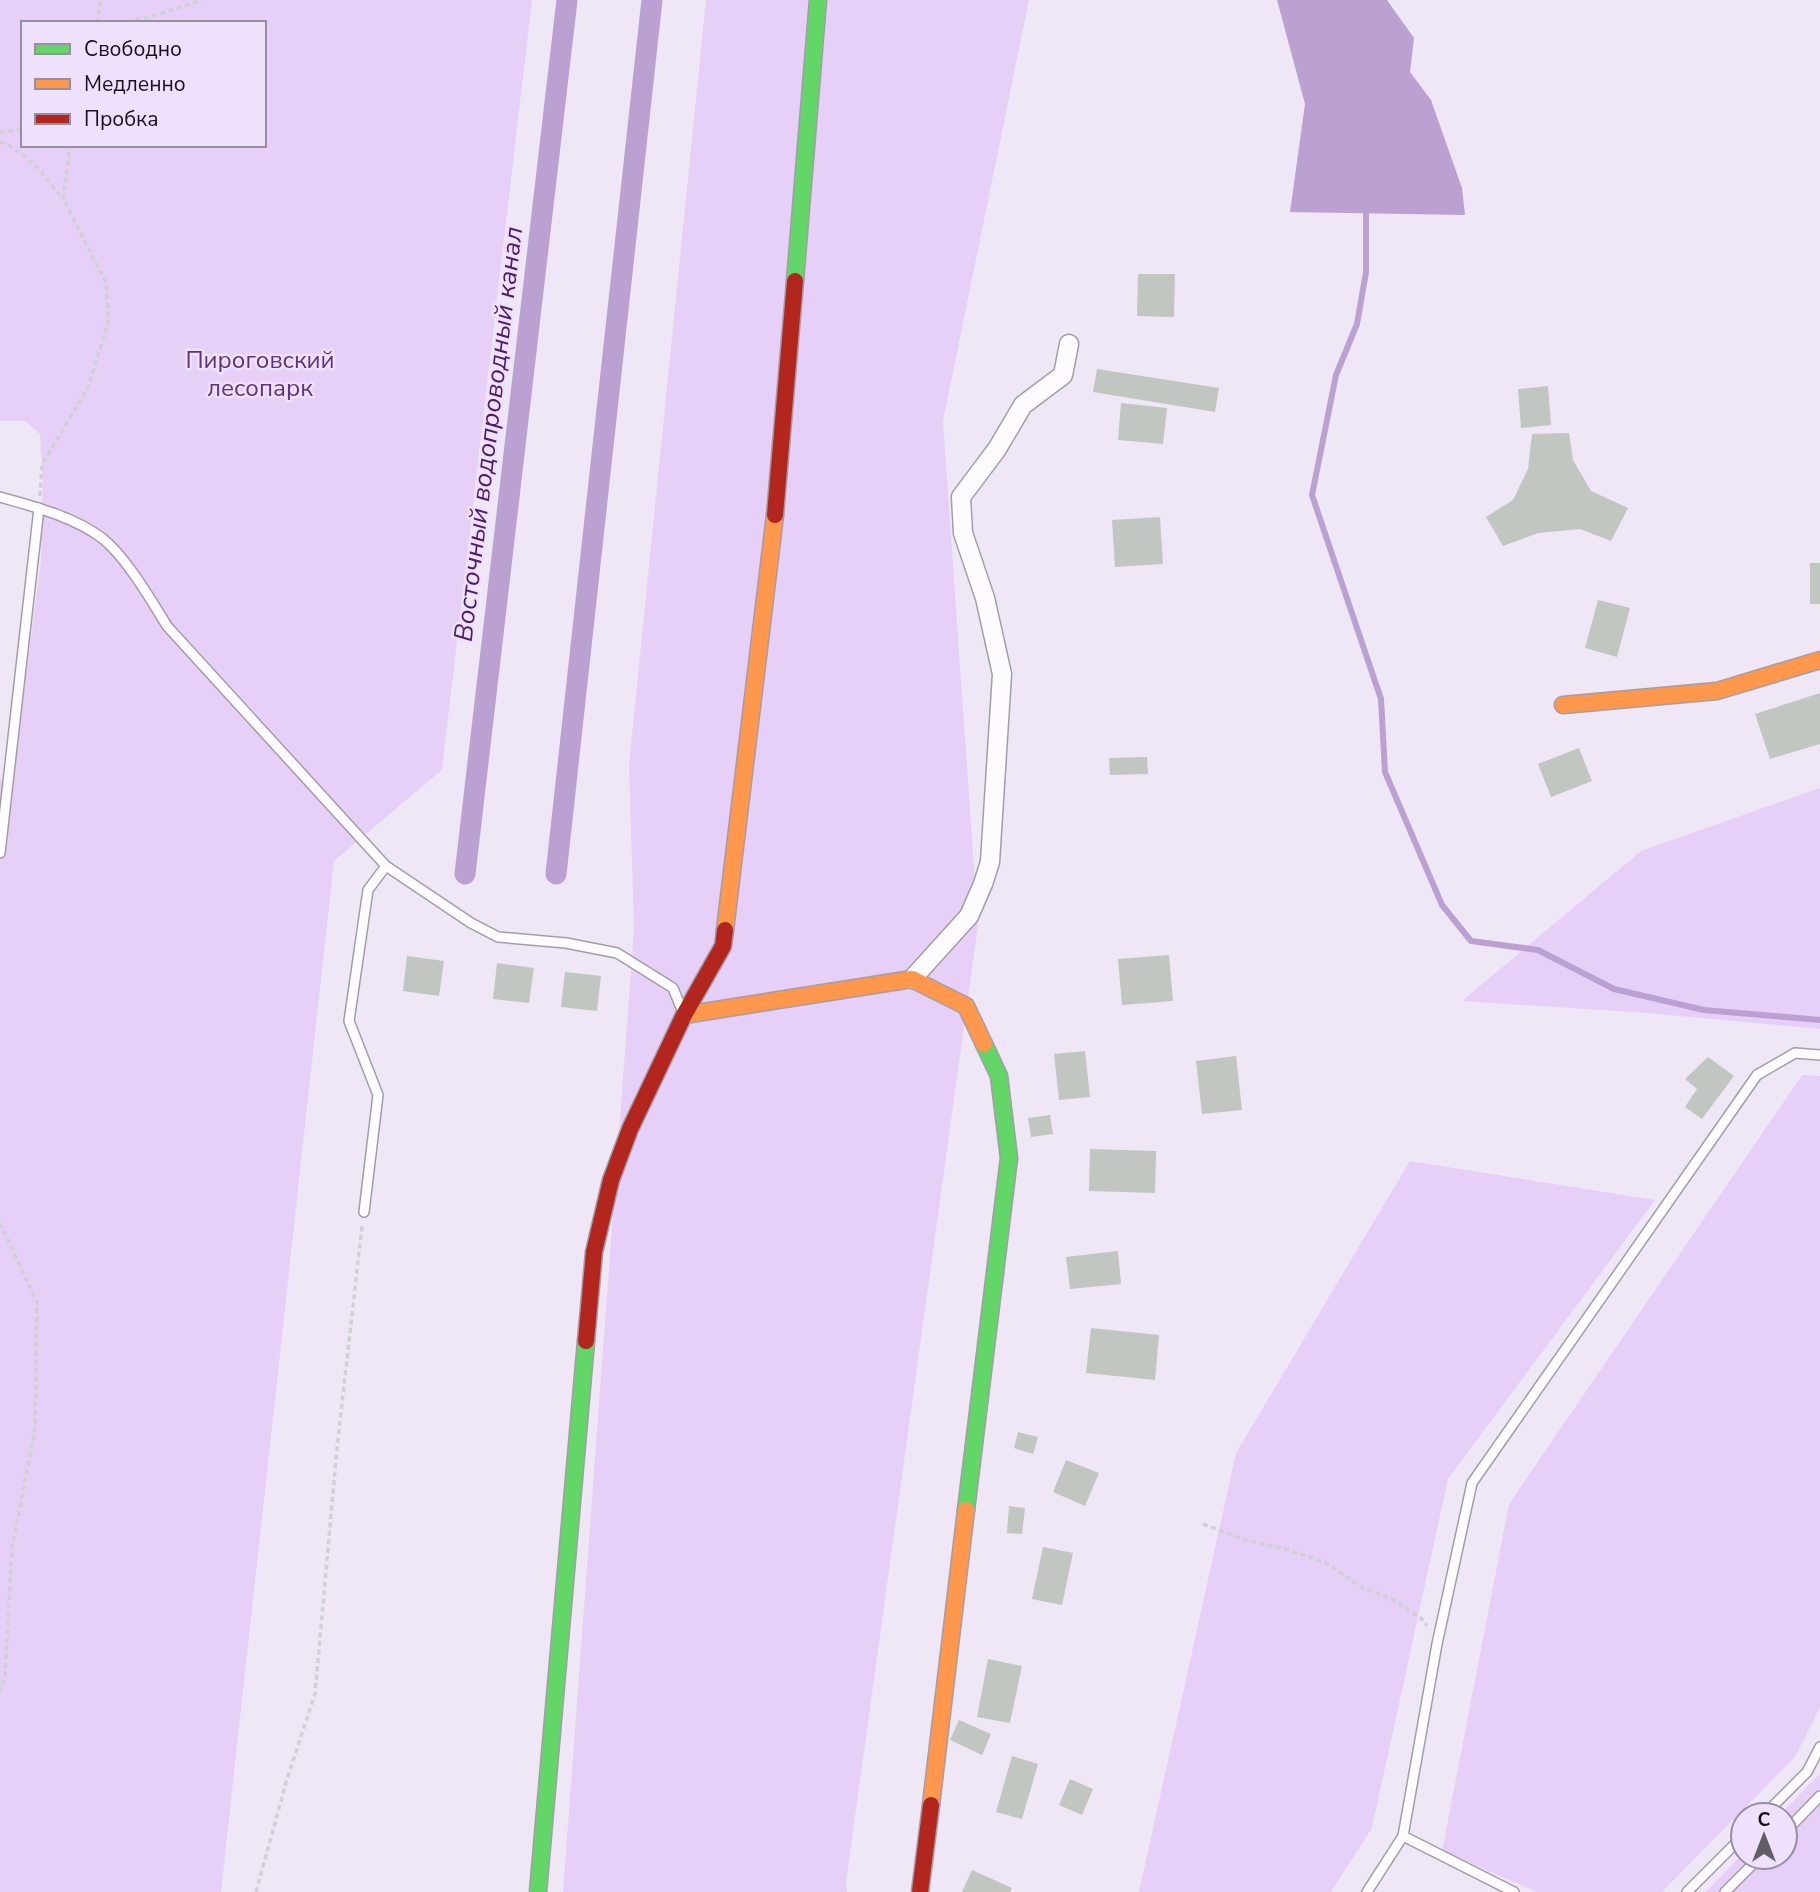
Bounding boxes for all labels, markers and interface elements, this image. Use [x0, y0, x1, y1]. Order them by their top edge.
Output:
legend [21, 21, 266, 147]
text: Свободно [84, 35, 182, 63]
text: Медленно [84, 70, 186, 98]
text: Пробка [84, 105, 158, 133]
water label: Восточный водопроводный канал [446, 225, 531, 644]
park label: Пироговский лесопарк [185, 344, 335, 404]
north arrow [1729, 1801, 1799, 1871]
text: С [1758, 1807, 1771, 1833]

